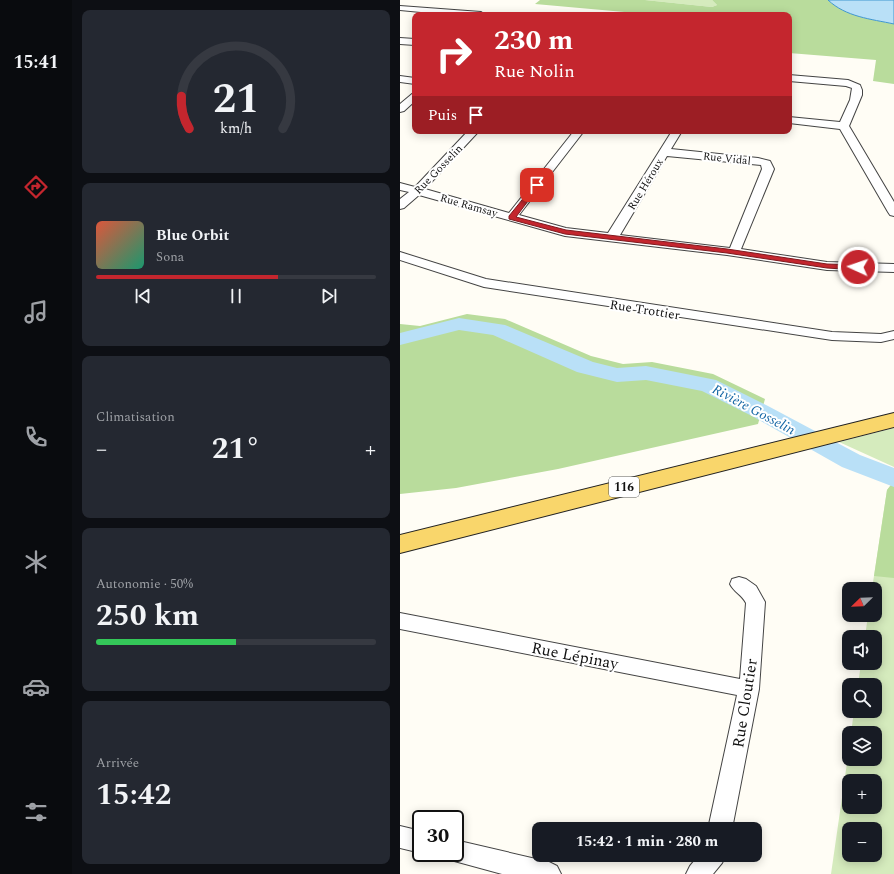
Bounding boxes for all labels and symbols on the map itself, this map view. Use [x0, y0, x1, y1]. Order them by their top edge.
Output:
street label: Rue Gosselin [410, 141, 467, 198]
street label: Rue Vidal [702, 148, 752, 169]
street label: Rue Héroux [623, 155, 668, 213]
pin [520, 168, 554, 202]
street label: Rue Ramsay [438, 189, 500, 222]
position arrow [837, 246, 879, 288]
street label: Rue Trottier [608, 295, 681, 325]
water label: Rivière Gosselin [708, 379, 800, 440]
road number: 116 [609, 477, 639, 497]
north arrow [842, 582, 882, 622]
street label: Rue Lépinay [529, 636, 622, 676]
street label: Rue Cloutier [726, 657, 764, 749]
speed limit sign: 30 [412, 810, 464, 862]

